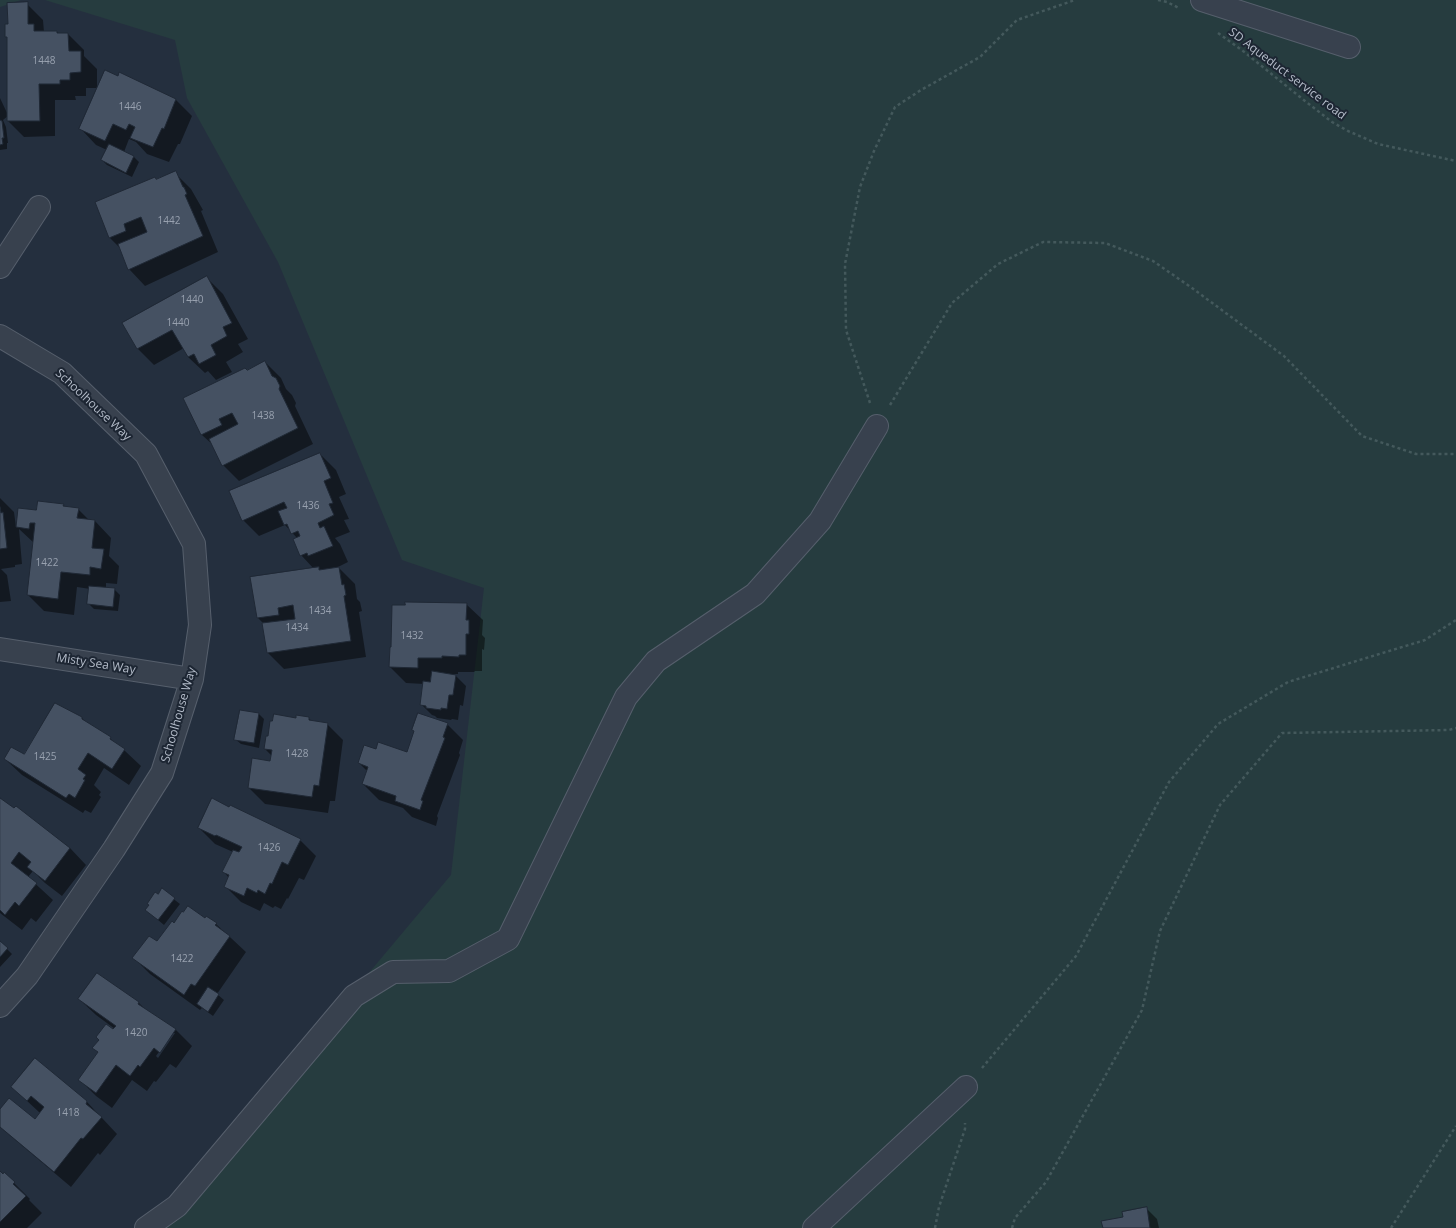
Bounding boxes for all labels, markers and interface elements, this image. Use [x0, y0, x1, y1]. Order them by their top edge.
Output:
street label: SD Aqueduct service road [1225, 25, 1349, 123]
house number: 1448 [33, 55, 55, 67]
house number: 1446 [119, 101, 141, 113]
house number: 1442 [158, 215, 180, 227]
house number: 1440 [181, 294, 203, 306]
house number: 1440 [167, 317, 189, 329]
street label: Schoolhouse Way [52, 366, 134, 444]
house number: 1438 [252, 410, 274, 422]
house number: 1436 [297, 500, 319, 512]
house number: 1422 [36, 557, 58, 569]
house number: 1434 [309, 605, 331, 617]
house number: 1434 [286, 622, 308, 634]
house number: 1432 [401, 630, 423, 642]
street label: Misty Sea Way [55, 651, 137, 677]
street label: Schoolhouse Way [159, 666, 199, 764]
house number: 1428 [286, 748, 308, 760]
house number: 1425 [34, 751, 56, 763]
house number: 1426 [258, 842, 280, 854]
house number: 1422 [171, 953, 193, 965]
house number: 1420 [125, 1027, 147, 1039]
house number: 1418 [57, 1107, 79, 1119]

